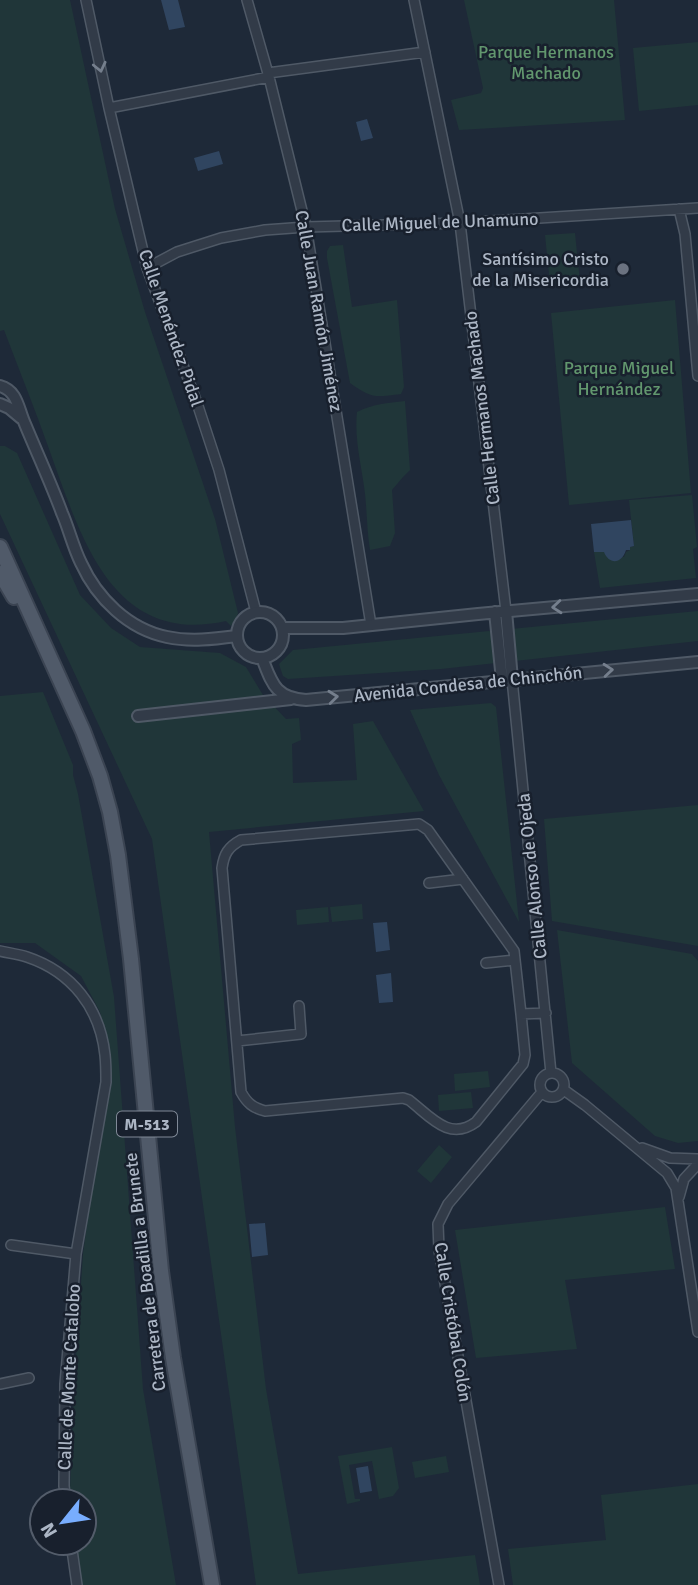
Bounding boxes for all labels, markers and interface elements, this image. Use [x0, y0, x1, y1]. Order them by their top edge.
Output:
park label: Parque Hermanos Machado [478, 41, 614, 84]
one-way arrow [91, 61, 106, 73]
street label: Calle Juan Ramón Jiménez [290, 208, 348, 414]
street label: Calle Miguel de Unamuno [341, 208, 539, 236]
street label: Calle Menéndez Pidal [134, 246, 208, 410]
place label: Santísimo Cristo de la Misericordia [472, 248, 609, 291]
marker: Santísimo Cristo de la Misericordia [615, 261, 631, 277]
street label: Calle Hermanos Machado [459, 310, 505, 506]
park label: Parque Miguel Hernández [564, 357, 674, 400]
one-way arrow [551, 599, 562, 614]
street label: Avenida Condesa de Chinchón [353, 661, 583, 707]
one-way arrow [603, 663, 614, 678]
one-way arrow [327, 690, 338, 705]
street label: Calle Alonso de Ojeda [512, 792, 552, 960]
road number: M-513 [117, 1112, 177, 1136]
street label: Carretera de Boadilla a Brunete [119, 1151, 171, 1393]
street label: Calle Cristóbal Colón [430, 1241, 476, 1403]
street label: Calle de Monte Catalobo [53, 1283, 85, 1471]
north arrow [28, 1487, 98, 1557]
text: N [35, 1518, 63, 1542]

